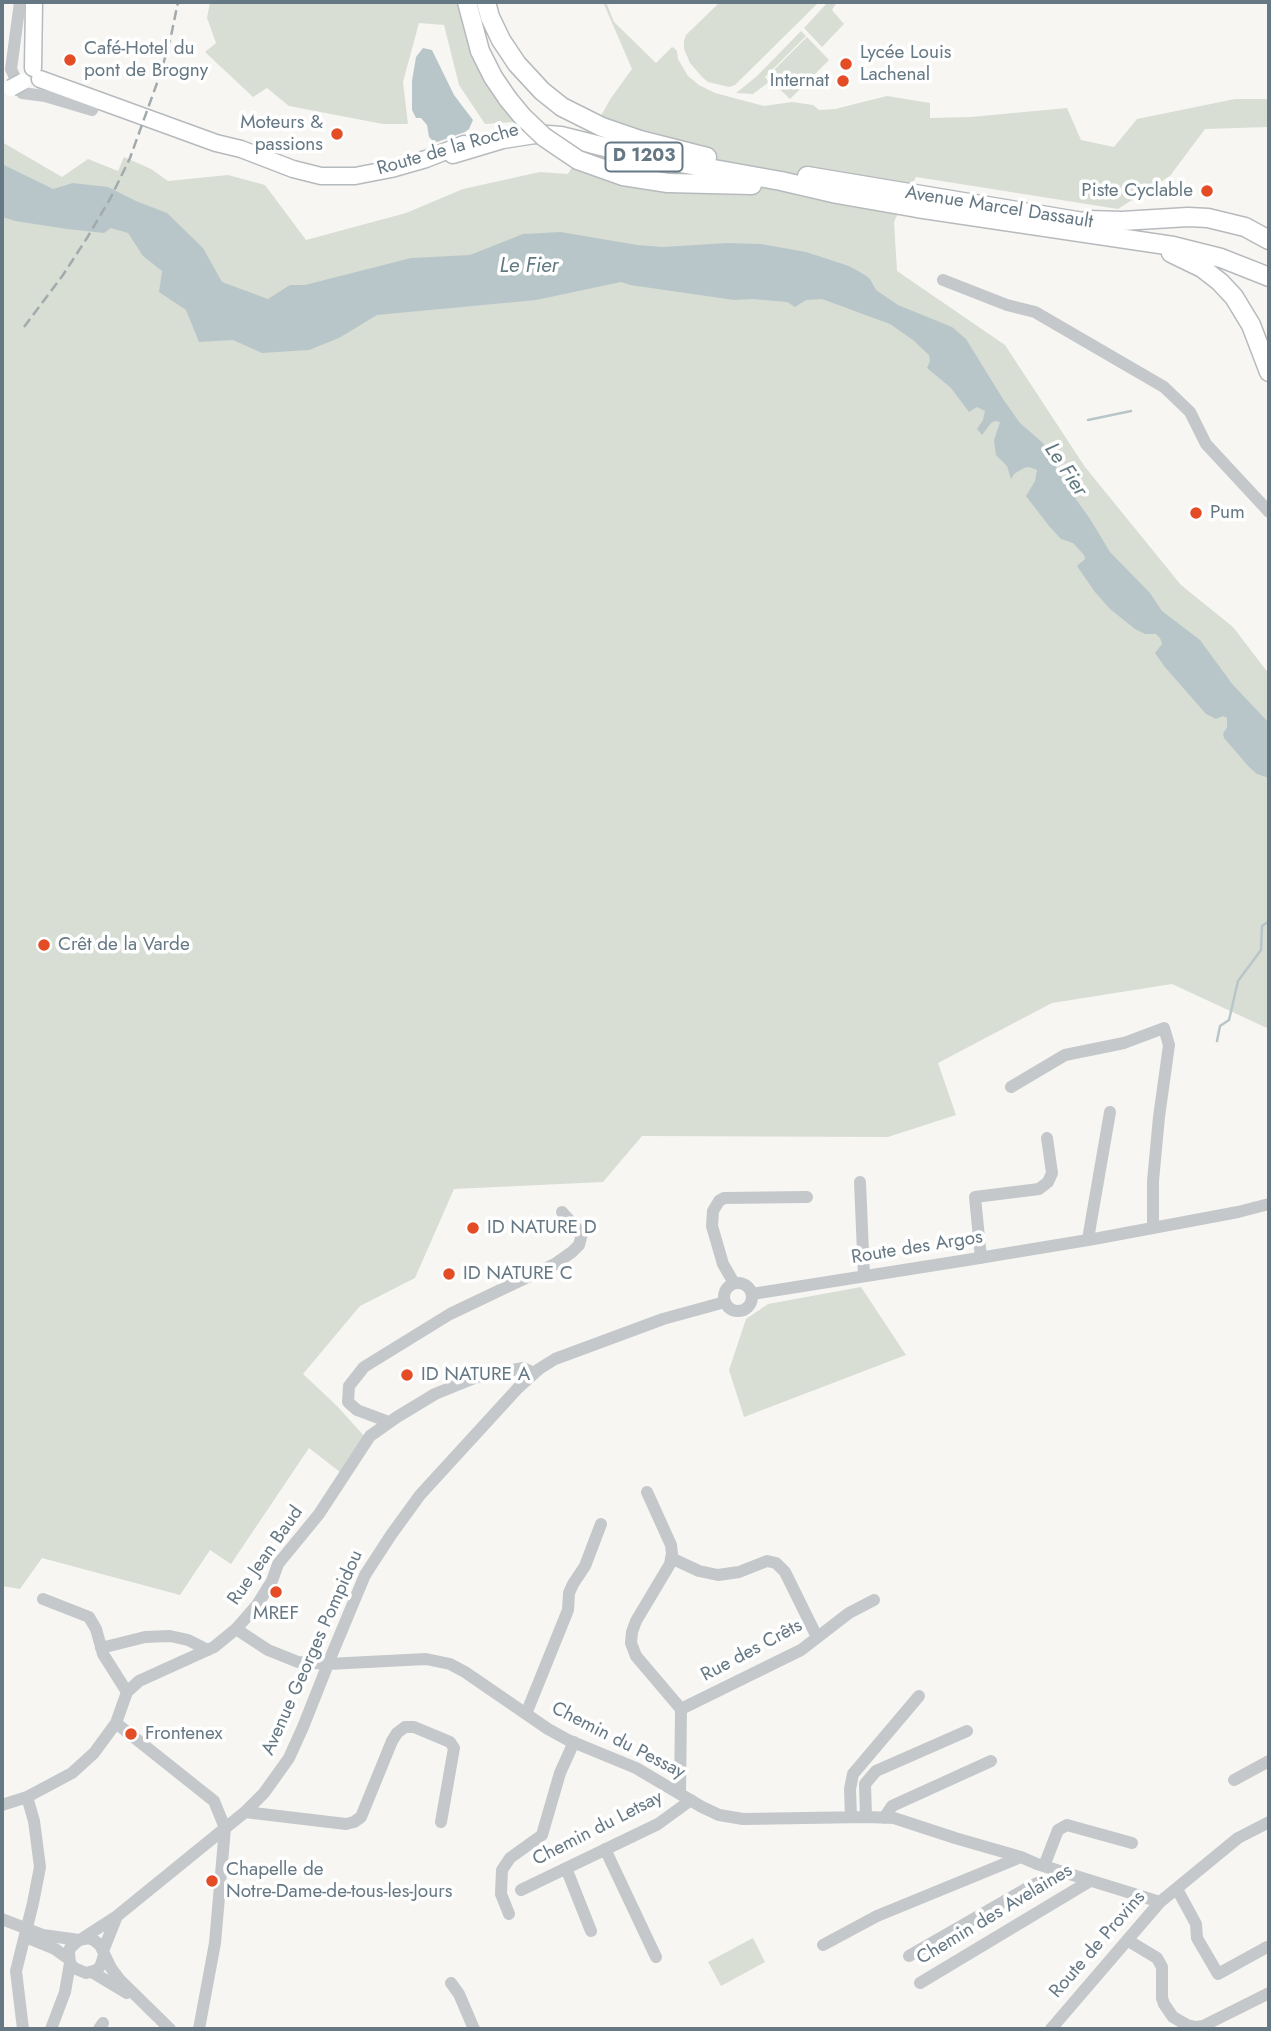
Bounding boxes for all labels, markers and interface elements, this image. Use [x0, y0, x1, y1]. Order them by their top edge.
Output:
place label: Café-Hotel du pont de Brogny [84, 38, 208, 82]
place label: Lycée Louis Lachenal [860, 42, 952, 86]
marker: Café-Hotel du pont de Brogny [62, 52, 78, 68]
marker: Lycée Louis Lachenal [838, 56, 854, 72]
place label: Internat [770, 70, 829, 92]
marker: Internat [835, 73, 851, 89]
place label: Moteurs & passions [240, 112, 323, 156]
street label: Route de la Roche [374, 119, 522, 181]
marker: Moteurs & passions [329, 126, 345, 142]
road number: D 1203 [606, 142, 682, 172]
place label: Piste Cyclable [1081, 180, 1193, 202]
street label: Avenue Marcel Dassault [903, 182, 1095, 234]
marker: Piste Cyclable [1199, 183, 1215, 199]
water label: Le Fier [500, 254, 558, 280]
water label: Le Fier [1038, 439, 1092, 501]
place label: Pum [1210, 502, 1245, 524]
marker: Pum [1188, 505, 1204, 521]
place label: Crêt de la Varde [58, 934, 190, 956]
marker: Crêt de la Varde [36, 937, 52, 953]
place label: ID NATURE D [487, 1217, 597, 1239]
marker: ID NATURE D [465, 1220, 481, 1236]
street label: Route des Argos [850, 1226, 984, 1270]
place label: ID NATURE C [463, 1263, 573, 1285]
marker: ID NATURE C [441, 1266, 457, 1282]
place label: ID NATURE A [421, 1364, 530, 1386]
marker: ID NATURE A [399, 1367, 415, 1383]
street label: Rue Jean Baud [223, 1502, 309, 1610]
street label: Avenue Georges Pompidou [257, 1547, 369, 1759]
marker: MREF [268, 1584, 284, 1600]
place label: MREF [253, 1603, 299, 1625]
street label: Rue des Crêts [698, 1615, 806, 1687]
street label: Chemin du Pessay [547, 1697, 689, 1785]
place label: Frontenex [145, 1723, 223, 1745]
marker: Frontenex [123, 1726, 139, 1742]
street label: Chemin du Letsay [529, 1786, 667, 1872]
place label: Chapelle de Notre-Dame-de-tous-les-Jours [226, 1859, 452, 1903]
street label: Chemin des Avelaines [913, 1860, 1077, 1970]
marker: Chapelle de Notre-Dame-de-tous-les-Jours [204, 1873, 220, 1889]
street label: Route de Provins [1045, 1887, 1151, 2003]

